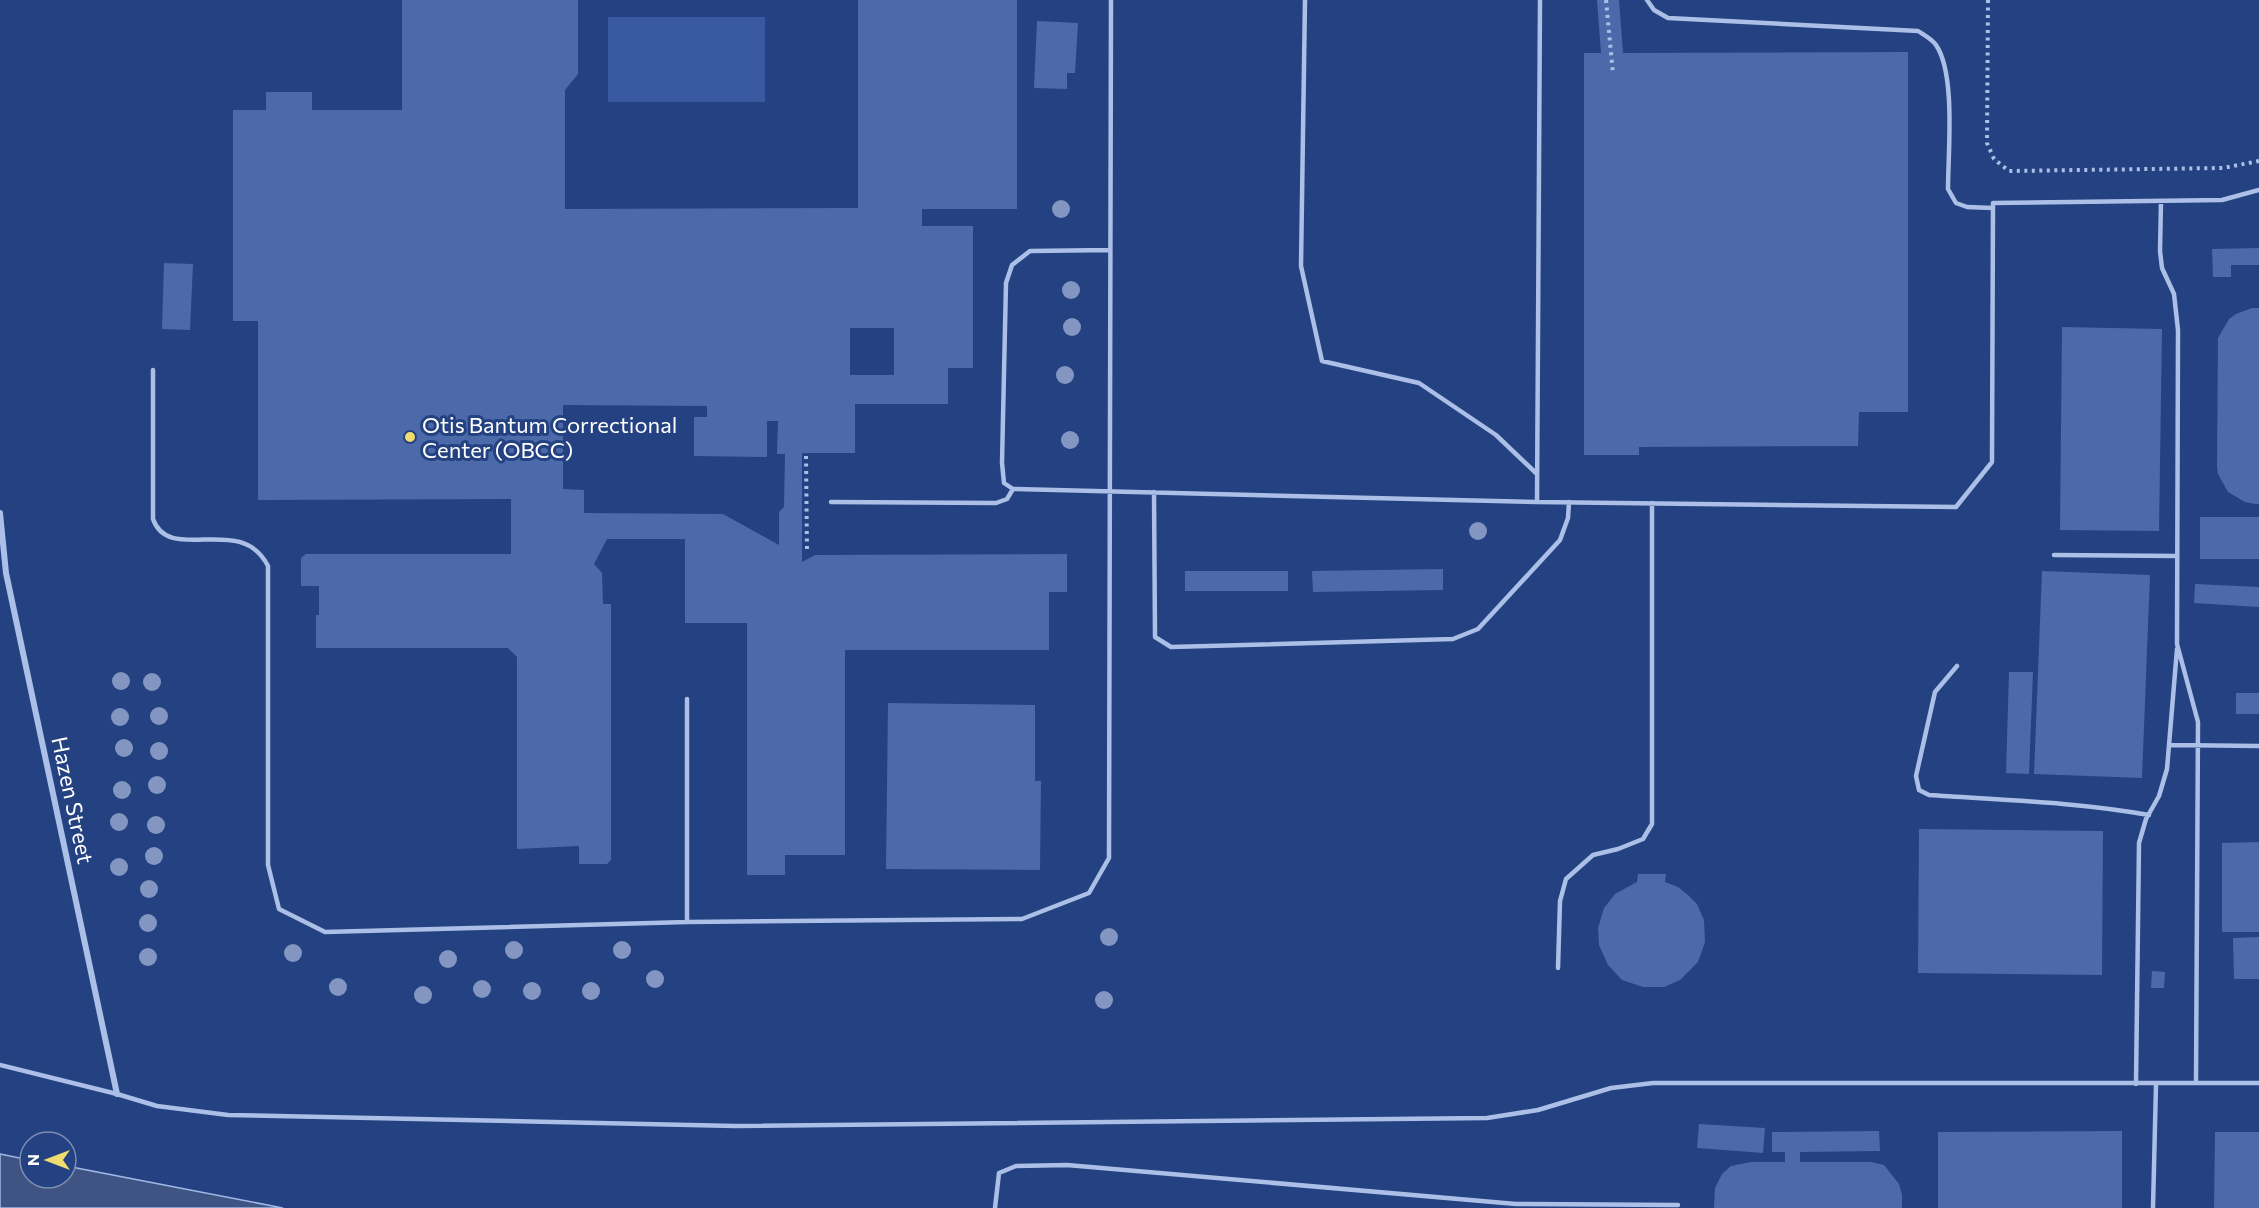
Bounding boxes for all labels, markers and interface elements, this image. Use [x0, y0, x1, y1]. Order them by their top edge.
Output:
place label: Otis Bantum Correctional Center (OBCC) [422, 411, 677, 463]
marker: Otis Bantum Correctional Center (OBCC) [403, 430, 417, 444]
street label: Hazen Street [46, 734, 100, 866]
north arrow [18, 1130, 78, 1190]
text: N [23, 1154, 42, 1166]

